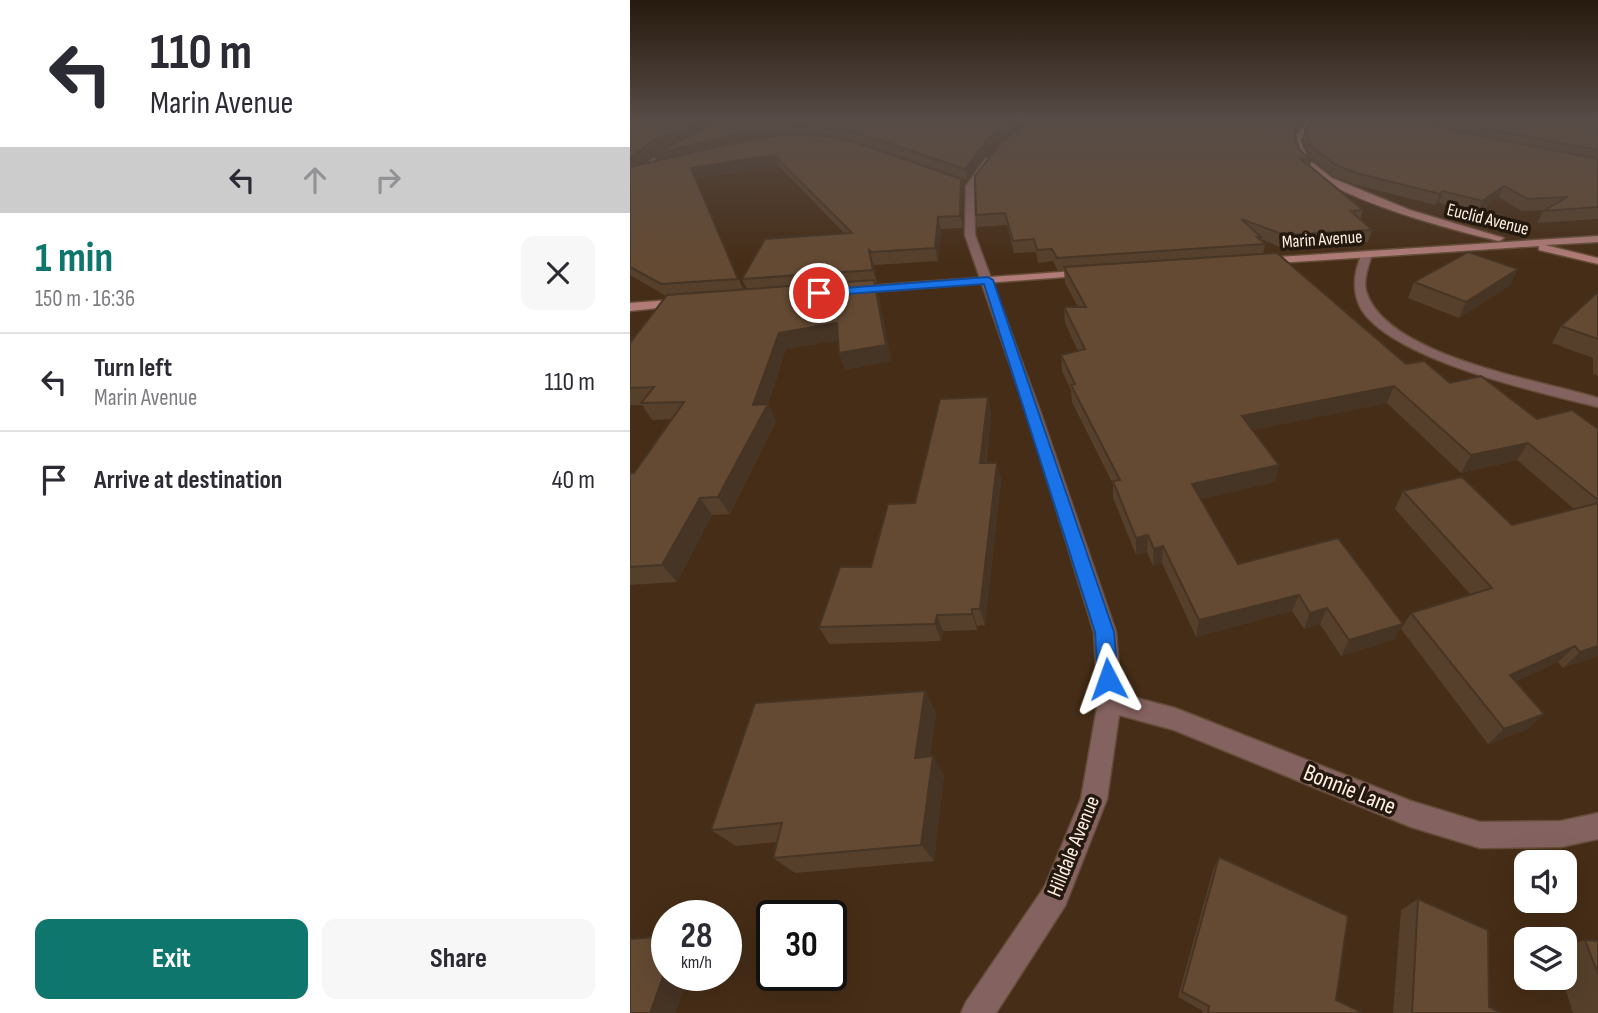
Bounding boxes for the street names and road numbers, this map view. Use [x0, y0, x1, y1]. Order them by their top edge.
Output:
street label: Euclid Avenue [1445, 199, 1531, 240]
street label: Marin Avenue [1281, 226, 1363, 253]
street label: Bonnie Lane [1299, 758, 1400, 821]
street label: Hilldale Avenue [1042, 792, 1105, 900]

